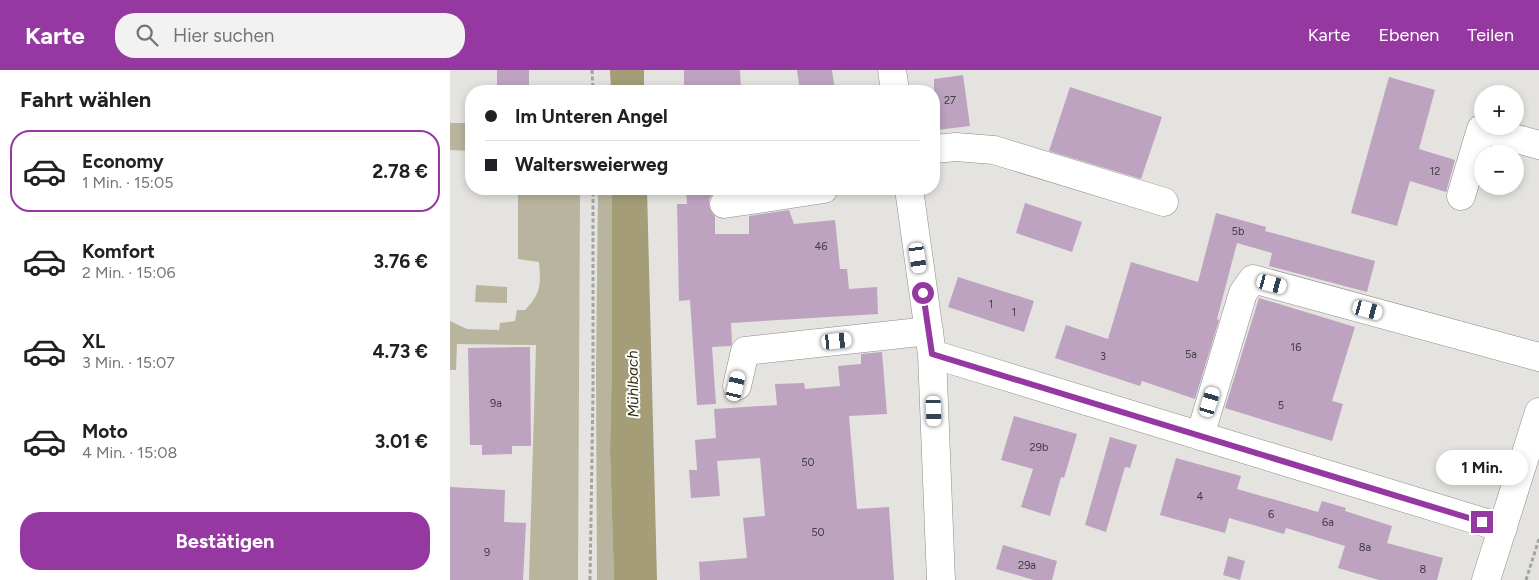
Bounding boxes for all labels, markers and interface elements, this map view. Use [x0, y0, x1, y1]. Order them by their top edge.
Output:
search box [115, 13, 465, 58]
text: Karte [25, 21, 85, 50]
icon: search [133, 21, 161, 49]
text: Hier suchen [173, 24, 274, 47]
text: Karte [1308, 24, 1350, 46]
text: Ebenen [1378, 24, 1439, 46]
text: Teilen [1467, 24, 1514, 46]
map controls [1474, 85, 1524, 195]
button: + [1474, 85, 1524, 135]
text: Fahrt wählen [20, 86, 151, 113]
house number: 27 [944, 94, 956, 107]
text: Im Unteren Angel [515, 105, 668, 128]
button: − [1474, 145, 1524, 195]
icon: car [22, 149, 67, 194]
text: Economy [82, 150, 164, 173]
text: Waltersweierweg [515, 153, 668, 176]
text: 2.78 € [372, 160, 428, 183]
house number: 12 [1430, 165, 1440, 178]
text: 1 Min. · 15:05 [82, 173, 173, 192]
house number: 5b [1232, 225, 1244, 238]
icon: car [22, 239, 67, 284]
text: Komfort [82, 240, 155, 263]
house number: 46 [814, 240, 828, 253]
car [908, 242, 927, 274]
text: 3.76 € [373, 250, 428, 273]
text: 2 Min. · 15:06 [82, 263, 176, 282]
car [1255, 273, 1288, 295]
route start [912, 282, 934, 304]
house number: 1 [989, 298, 993, 311]
car [1351, 299, 1384, 321]
house number: 1 [1012, 306, 1016, 319]
icon: car [22, 329, 67, 374]
text: XL [82, 330, 105, 353]
car [821, 332, 852, 350]
text: 4.73 € [372, 340, 428, 363]
house number: 16 [1291, 341, 1301, 354]
house number: 5a [1185, 348, 1197, 361]
water label: Mühlbach [623, 350, 643, 418]
house number: 3 [1100, 350, 1106, 363]
text: 3 Min. · 15:07 [82, 353, 175, 372]
car [725, 370, 746, 402]
car [1198, 385, 1221, 419]
car [925, 396, 942, 426]
house number: 9a [490, 397, 502, 410]
house number: 5 [1278, 399, 1284, 412]
icon: car [22, 419, 67, 464]
text: Moto [82, 420, 128, 443]
text: 3.01 € [375, 430, 428, 453]
house number: 29b [1030, 441, 1048, 454]
text: 4 Min. · 15:08 [82, 443, 177, 462]
callout: 1 Min. [1436, 450, 1528, 484]
house number: 50 [801, 456, 815, 469]
text: 1 Min. [1461, 458, 1503, 477]
house number: 4 [1197, 490, 1204, 503]
house number: 6 [1268, 508, 1274, 521]
route end [1471, 511, 1493, 533]
button: Bestätigen [20, 512, 430, 570]
house number: 6a [1322, 516, 1334, 529]
house number: 50 [811, 526, 825, 539]
house number: 8a [1359, 541, 1371, 554]
house number: 9 [484, 546, 490, 559]
house number: 29a [1018, 559, 1036, 572]
house number: 8 [1420, 563, 1427, 576]

